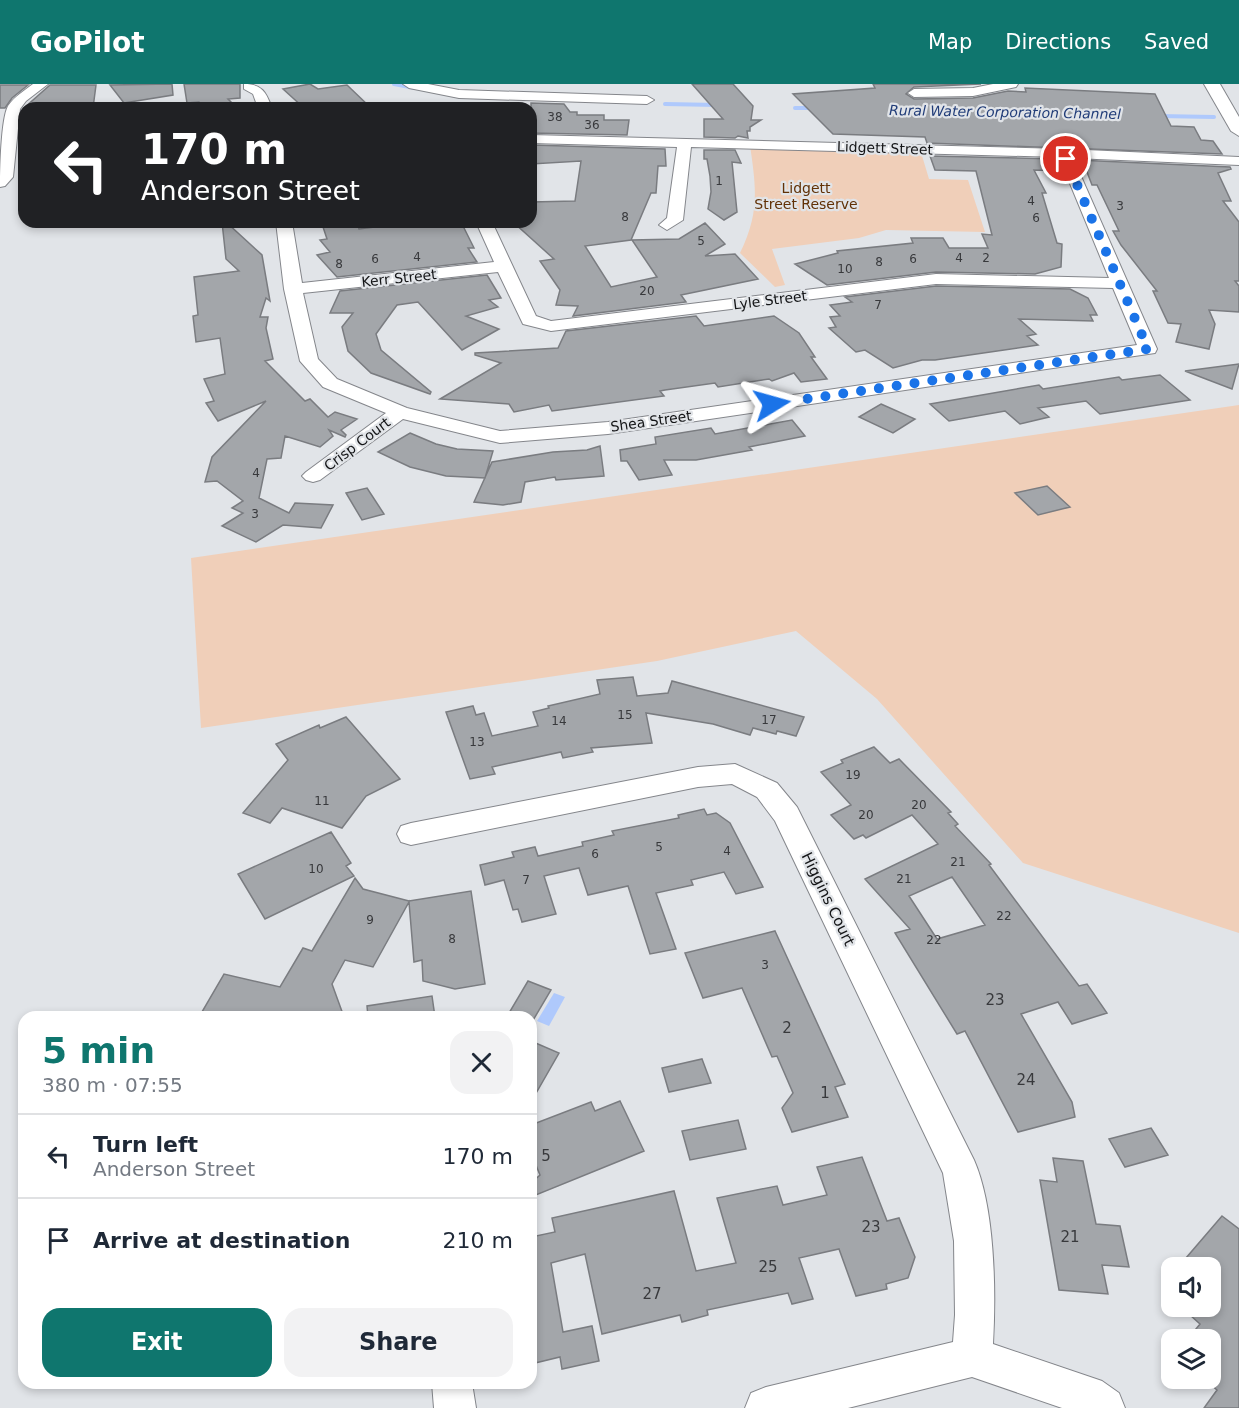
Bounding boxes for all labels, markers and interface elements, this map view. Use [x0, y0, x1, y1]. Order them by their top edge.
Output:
text: GoPilot [30, 26, 145, 59]
text: Map [928, 30, 972, 54]
text: Directions [1005, 30, 1111, 54]
text: Saved [1144, 30, 1209, 54]
water label: Rural Water Corporation Channel [889, 102, 1121, 122]
house number: 38 [547, 110, 563, 124]
house number: 36 [584, 118, 600, 132]
text: 170 m [141, 125, 287, 174]
icon: left [42, 126, 120, 204]
pin [1040, 133, 1091, 184]
street label: Lidgett Street [837, 138, 934, 158]
icon: arrive [1049, 142, 1082, 175]
house number: 1 [715, 174, 723, 188]
text: Anderson Street [141, 175, 360, 206]
park label: Lidgett Street Reserve [754, 180, 858, 212]
house number: 4 [1027, 194, 1035, 208]
house number: 3 [1116, 199, 1124, 213]
house number: 8 [621, 210, 629, 224]
house number: 6 [1032, 211, 1040, 225]
house number: 5 [697, 234, 705, 248]
house number: 4 [413, 250, 421, 264]
house number: 4 [955, 251, 963, 265]
house number: 2 [982, 251, 990, 265]
house number: 6 [371, 252, 379, 266]
house number: 6 [909, 252, 917, 266]
house number: 8 [875, 255, 883, 269]
house number: 8 [335, 257, 343, 271]
house number: 10 [837, 262, 853, 276]
street label: Kerr Street [361, 266, 438, 290]
house number: 20 [639, 284, 655, 298]
street label: Lyle Street [732, 287, 808, 312]
house number: 7 [874, 298, 882, 312]
position arrow [740, 372, 804, 436]
street label: Shea Street [609, 407, 693, 435]
street label: Crisp Court [321, 414, 394, 474]
house number: 4 [252, 466, 260, 480]
house number: 3 [251, 507, 259, 521]
house number: 15 [617, 708, 633, 722]
house number: 17 [761, 713, 777, 727]
house number: 14 [551, 714, 567, 728]
house number: 13 [469, 735, 485, 749]
house number: 19 [845, 768, 861, 782]
house number: 11 [314, 794, 330, 808]
house number: 20 [911, 798, 927, 812]
house number: 20 [858, 808, 874, 822]
house number: 5 [655, 840, 663, 854]
house number: 4 [723, 844, 731, 858]
house number: 6 [591, 847, 599, 861]
street label: Higgins Court [798, 849, 858, 949]
house number: 21 [950, 855, 966, 869]
house number: 10 [308, 862, 324, 876]
house number: 21 [896, 872, 912, 886]
house number: 7 [522, 873, 530, 887]
house number: 22 [996, 909, 1012, 923]
house number: 9 [366, 913, 374, 927]
house number: 8 [448, 932, 456, 946]
house number: 22 [926, 933, 942, 947]
house number: 3 [761, 958, 769, 972]
house number: 23 [985, 991, 1005, 1009]
house number: 2 [782, 1019, 792, 1037]
text: 5 min [42, 1030, 155, 1071]
button: close [450, 1031, 513, 1094]
house number: 24 [1016, 1071, 1036, 1089]
text: 380 m · 07:55 [42, 1073, 183, 1097]
house number: 1 [820, 1084, 830, 1102]
text: Turn left [93, 1132, 198, 1157]
icon: left [42, 1140, 75, 1173]
text: 170 m [443, 1144, 513, 1169]
house number: 5 [541, 1147, 551, 1165]
text: Anderson Street [93, 1157, 255, 1181]
house number: 23 [861, 1218, 881, 1236]
icon: arrive [42, 1224, 75, 1257]
text: Arrive at destination [93, 1228, 350, 1253]
text: 210 m [443, 1228, 513, 1253]
house number: 21 [1060, 1228, 1080, 1246]
map controls [1161, 1257, 1221, 1389]
button: sound [1161, 1257, 1221, 1317]
house number: 25 [758, 1258, 778, 1276]
house number: 27 [642, 1285, 662, 1303]
button: Exit [42, 1308, 272, 1377]
button: Share [284, 1308, 513, 1377]
button: layers [1161, 1329, 1221, 1389]

